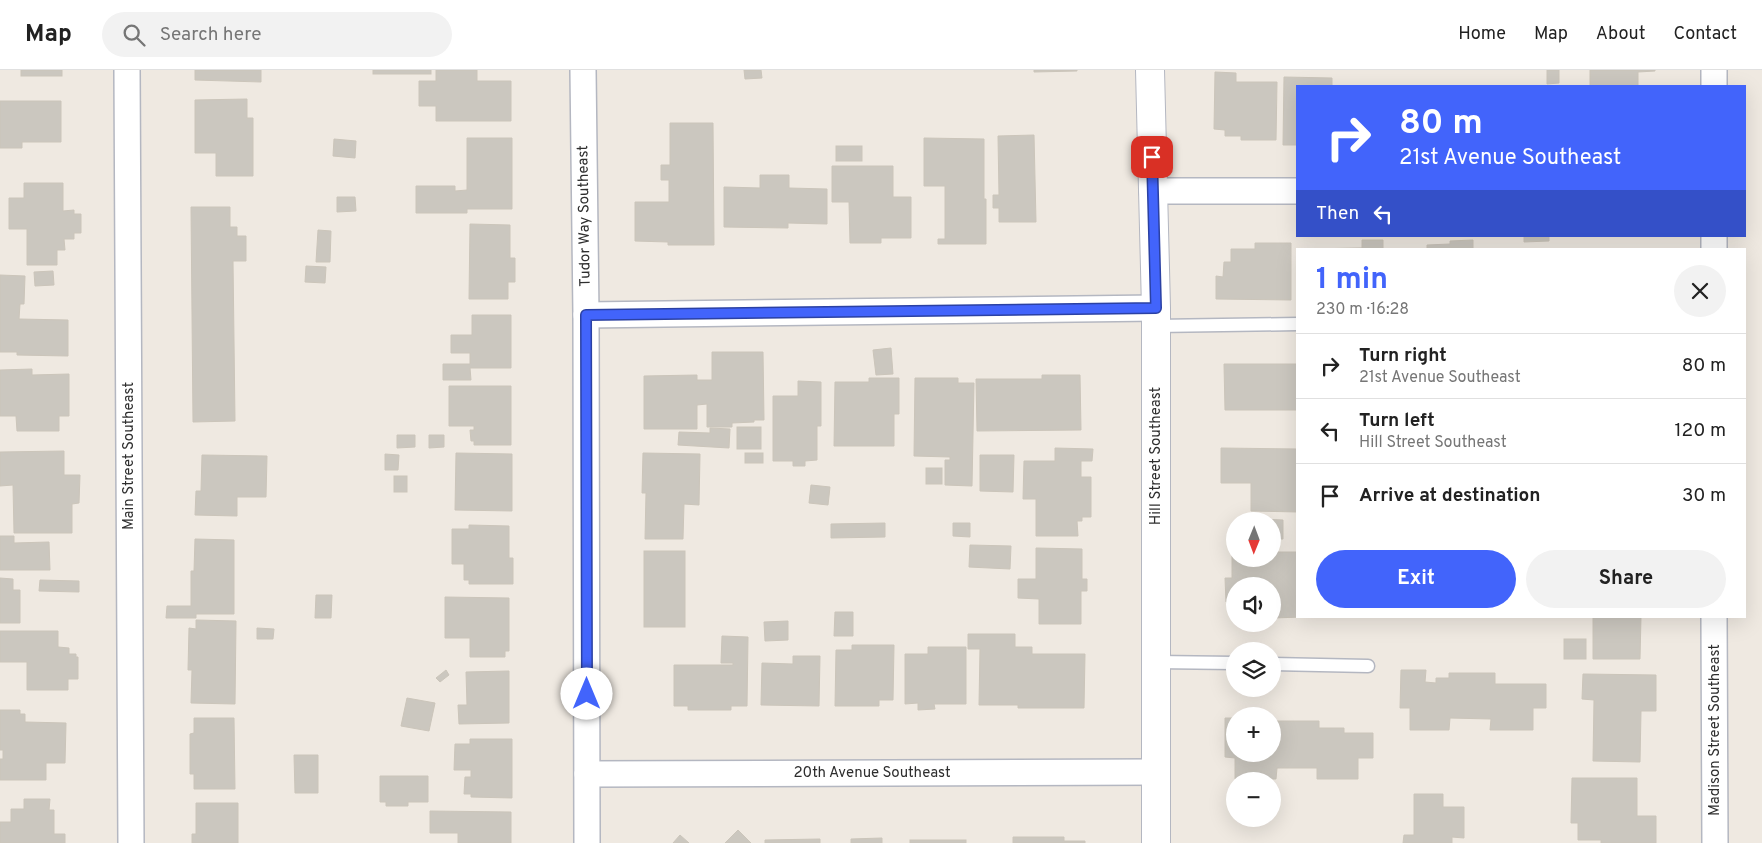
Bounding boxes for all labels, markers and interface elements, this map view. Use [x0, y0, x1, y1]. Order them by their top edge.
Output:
search box [102, 12, 452, 57]
text: Map [25, 20, 72, 50]
icon: search [120, 21, 148, 49]
text: Search here [160, 23, 261, 47]
text: Home [1458, 23, 1506, 46]
text: Map [1534, 23, 1568, 46]
text: About [1596, 23, 1645, 46]
text: Contact [1673, 23, 1737, 46]
text: 80 m [1399, 102, 1483, 146]
icon: right [1316, 105, 1381, 170]
pin [1131, 136, 1173, 178]
icon: arrive [1138, 143, 1166, 171]
street label: Tudor Way Southeast [574, 145, 596, 287]
text: 21st Avenue Southeast [1399, 145, 1621, 172]
icon: left [1369, 200, 1397, 228]
text: Then [1316, 202, 1359, 226]
text: 1 min [1316, 262, 1388, 299]
button: close [1674, 265, 1726, 317]
text: 230 m · 16:28 [1316, 300, 1409, 320]
text: Turn right [1359, 344, 1447, 368]
icon: right [1316, 352, 1344, 380]
text: 80 m [1682, 354, 1726, 378]
text: 21st Avenue Southeast [1359, 368, 1521, 388]
street label: Main Street Southeast [120, 382, 139, 530]
street label: Hill Street Southeast [1147, 387, 1166, 525]
text: Turn left [1359, 409, 1435, 433]
icon: left [1316, 417, 1344, 445]
text: 120 m [1675, 419, 1726, 443]
text: Hill Street Southeast [1359, 433, 1507, 453]
icon: arrive [1316, 482, 1344, 510]
text: Arrive at destination [1359, 484, 1540, 508]
text: 30 m [1682, 484, 1726, 508]
north arrow [1226, 512, 1281, 568]
map controls [1226, 512, 1281, 827]
button: Exit [1316, 550, 1516, 608]
button: Share [1526, 550, 1726, 608]
button: sound [1226, 577, 1281, 632]
button: layers [1226, 642, 1281, 697]
street label: Madison Street Southeast [1706, 644, 1725, 816]
position arrow [560, 667, 612, 719]
button: + [1226, 707, 1281, 762]
street label: 20th Avenue Southeast [793, 764, 951, 783]
button: − [1226, 772, 1281, 827]

